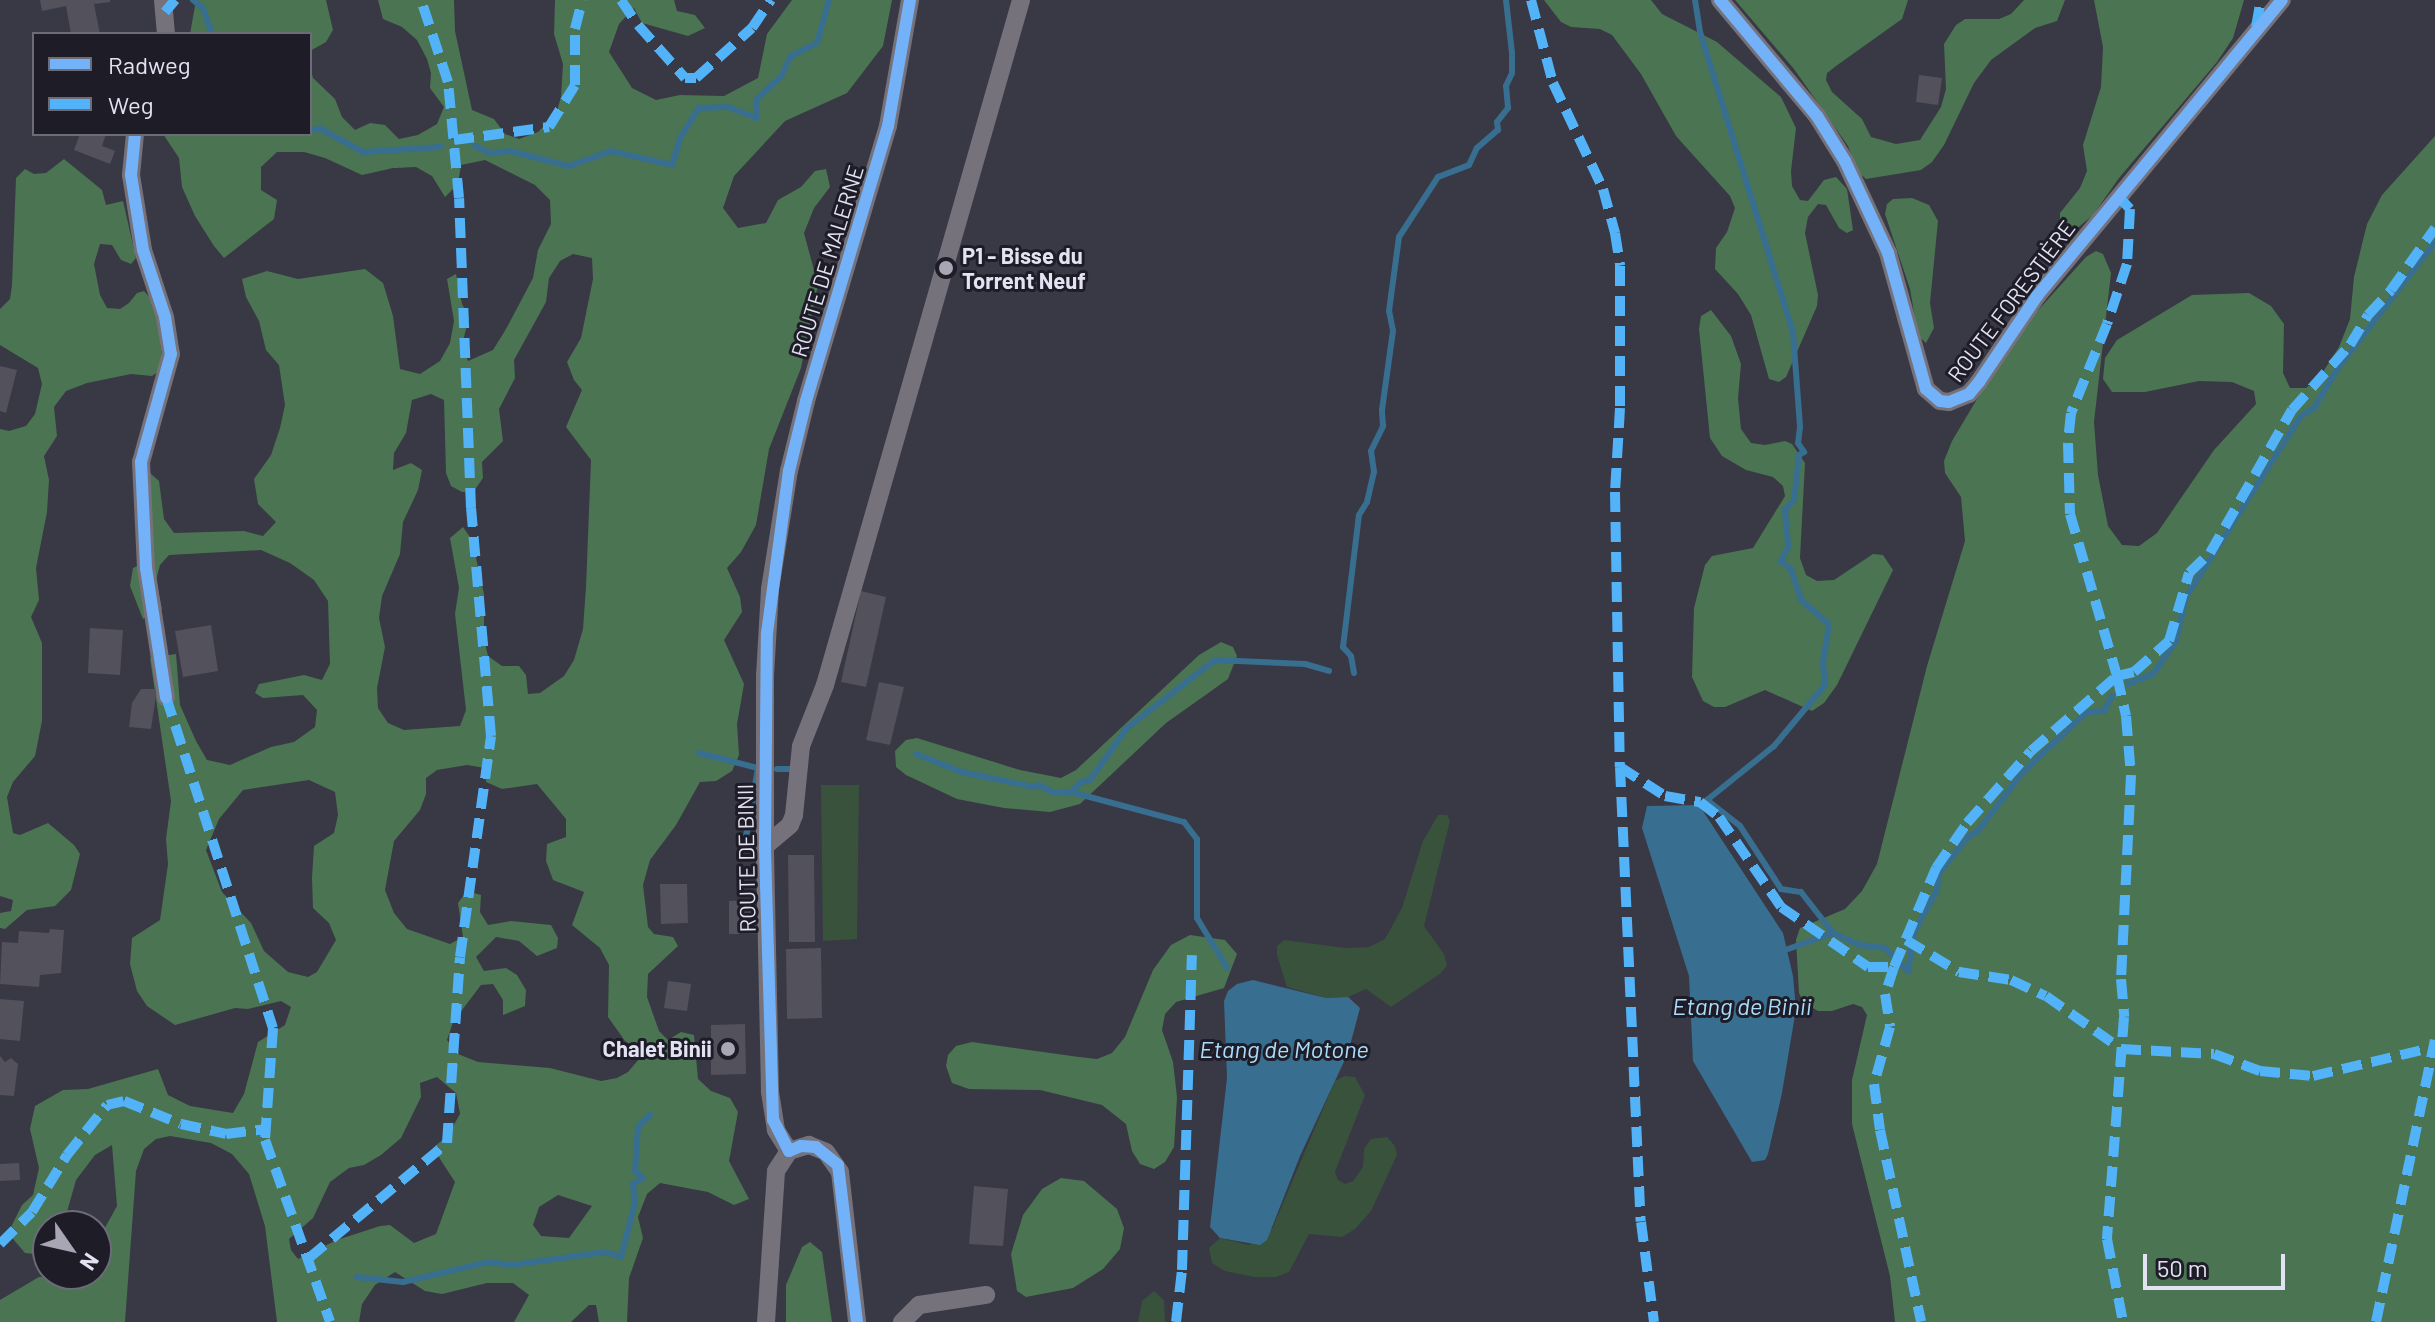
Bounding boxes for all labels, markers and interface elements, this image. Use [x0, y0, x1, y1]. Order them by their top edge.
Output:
legend [32, 32, 312, 136]
text: Radweg [108, 50, 191, 79]
text: Weg [108, 90, 154, 119]
street label: ROUTE DE MALERNE [785, 162, 869, 360]
street label: ROUTE FORESTIÈRE [1942, 215, 2080, 387]
place label: P1 - Bisse du Torrent Neuf [962, 242, 1086, 294]
marker: P1 - Bisse du Torrent Neuf [937, 259, 955, 277]
street label: ROUTE DE BINII [732, 783, 760, 933]
water label: Etang de Binii [1672, 992, 1812, 1020]
water label: Etang de Motone [1199, 1035, 1369, 1063]
place label: Chalet Binii [603, 1036, 712, 1062]
marker: Chalet Binii [719, 1040, 737, 1058]
north arrow [32, 1210, 112, 1290]
scale bar [2147, 1238, 2289, 1288]
text: N [75, 1249, 105, 1276]
text: 50 m [2157, 1253, 2208, 1282]

